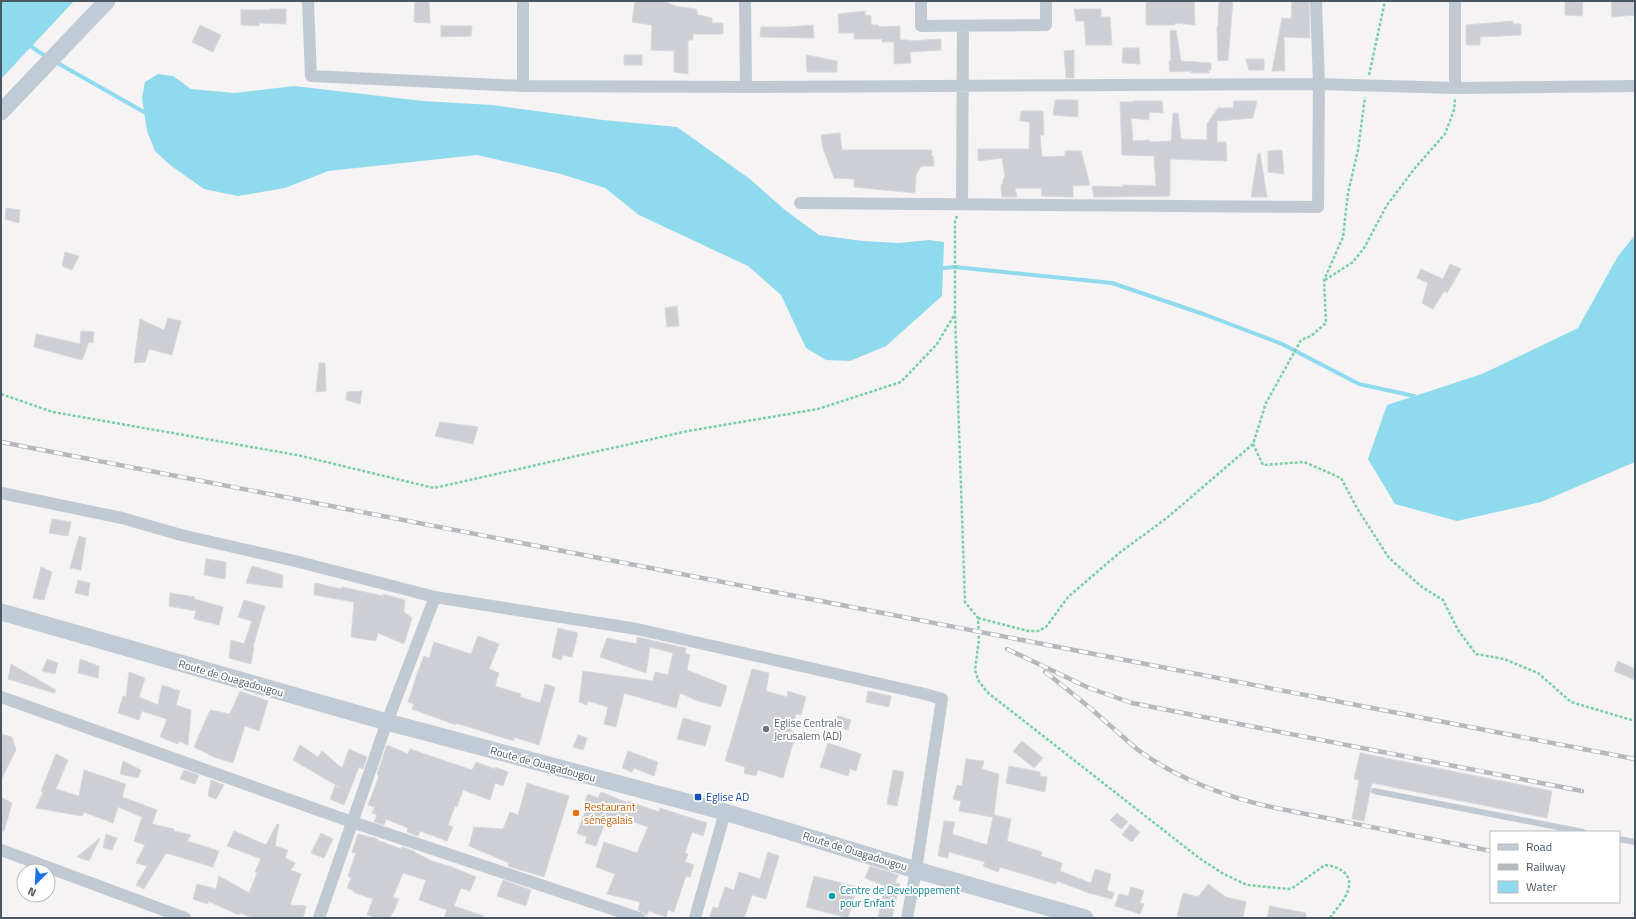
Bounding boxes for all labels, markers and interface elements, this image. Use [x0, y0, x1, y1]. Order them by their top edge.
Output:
street label: Route de Ouagadougou [177, 655, 286, 701]
place label: Eglise Centrale Jerusalem (AD) [774, 715, 843, 744]
marker: Eglise Centrale Jerusalem (AD) [761, 724, 771, 734]
street label: Route de Ouagadougou [489, 742, 598, 786]
place label: Eglise AD [706, 789, 749, 805]
marker: Eglise AD [693, 792, 703, 802]
place label: Restaurant sénégalais [584, 799, 636, 828]
marker: Restaurant sénégalais [571, 808, 581, 818]
street label: Route de Ouagadougou [801, 827, 909, 875]
legend [1490, 831, 1620, 903]
text: Road [1526, 837, 1552, 856]
text: Railway [1526, 857, 1566, 876]
north arrow [16, 863, 56, 903]
text: Water [1526, 877, 1557, 896]
place label: Centre de Developpement pour Enfant [840, 882, 960, 911]
text: N [25, 883, 39, 901]
marker: Centre de Developpement pour Enfant [827, 891, 837, 901]

